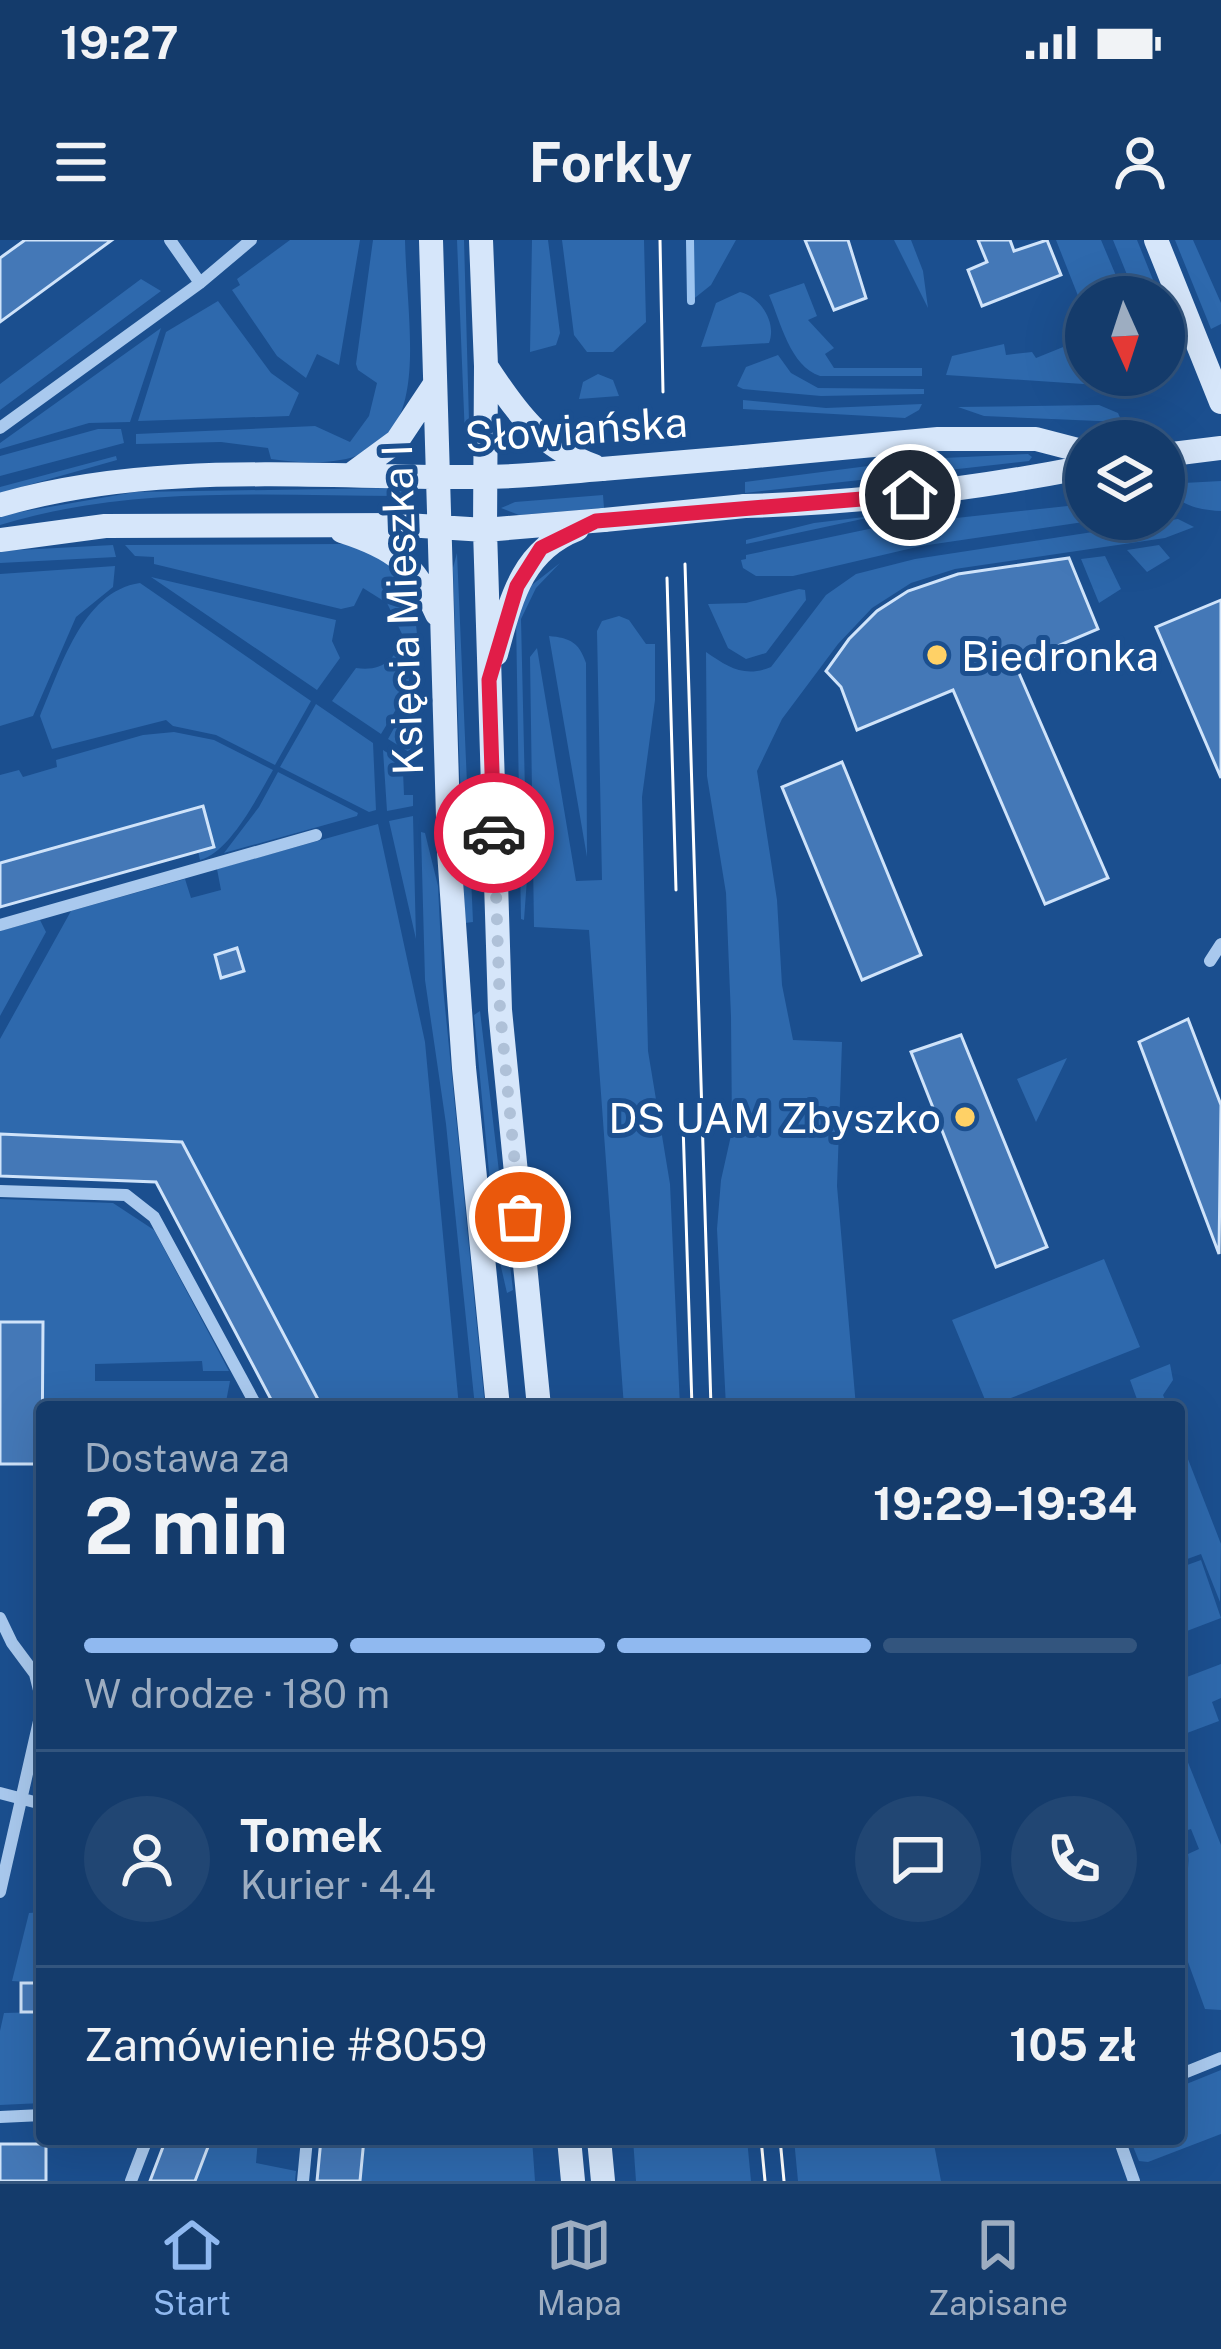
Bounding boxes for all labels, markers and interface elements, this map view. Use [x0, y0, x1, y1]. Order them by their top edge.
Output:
text: 19:27 [60, 16, 179, 69]
icon: menu [48, 129, 114, 195]
icon: person [1107, 129, 1173, 195]
text: Forkly [529, 131, 692, 194]
north arrow [1065, 276, 1185, 396]
map controls [1065, 276, 1185, 540]
street label: Słowiańska [463, 397, 689, 461]
button: layers [1065, 420, 1185, 540]
street label: Księcia Mieszka I [372, 444, 432, 776]
pin [859, 444, 961, 546]
icon: home [877, 462, 943, 528]
place label: Biedronka [961, 631, 1159, 680]
marker: Biedronka [924, 642, 950, 668]
courier [434, 773, 554, 893]
icon: car [461, 800, 527, 866]
place label: DS UAM Zbyszko [608, 1093, 941, 1142]
marker: DS UAM Zbyszko [952, 1104, 978, 1130]
pin [469, 1166, 571, 1268]
icon: bag [487, 1184, 553, 1250]
text: Dostawa za [84, 1435, 290, 1481]
text: 19:29–19:34 [873, 1477, 1137, 1530]
text: 2 min [84, 1480, 288, 1572]
text: W drodze · 180 m [84, 1671, 390, 1717]
button: person [84, 1796, 210, 1922]
button: chat [855, 1796, 981, 1922]
button: phone [1011, 1796, 1137, 1922]
text: Tomek [240, 1809, 383, 1862]
text: Kurier · 4.4 [240, 1862, 436, 1908]
text: Zamówienie #8059 [84, 2018, 487, 2071]
text: 105 zł [1009, 2018, 1137, 2071]
tab: Start [153, 2212, 231, 2322]
tab: Mapa [537, 2212, 622, 2322]
tab: Zapisane [928, 2212, 1068, 2322]

